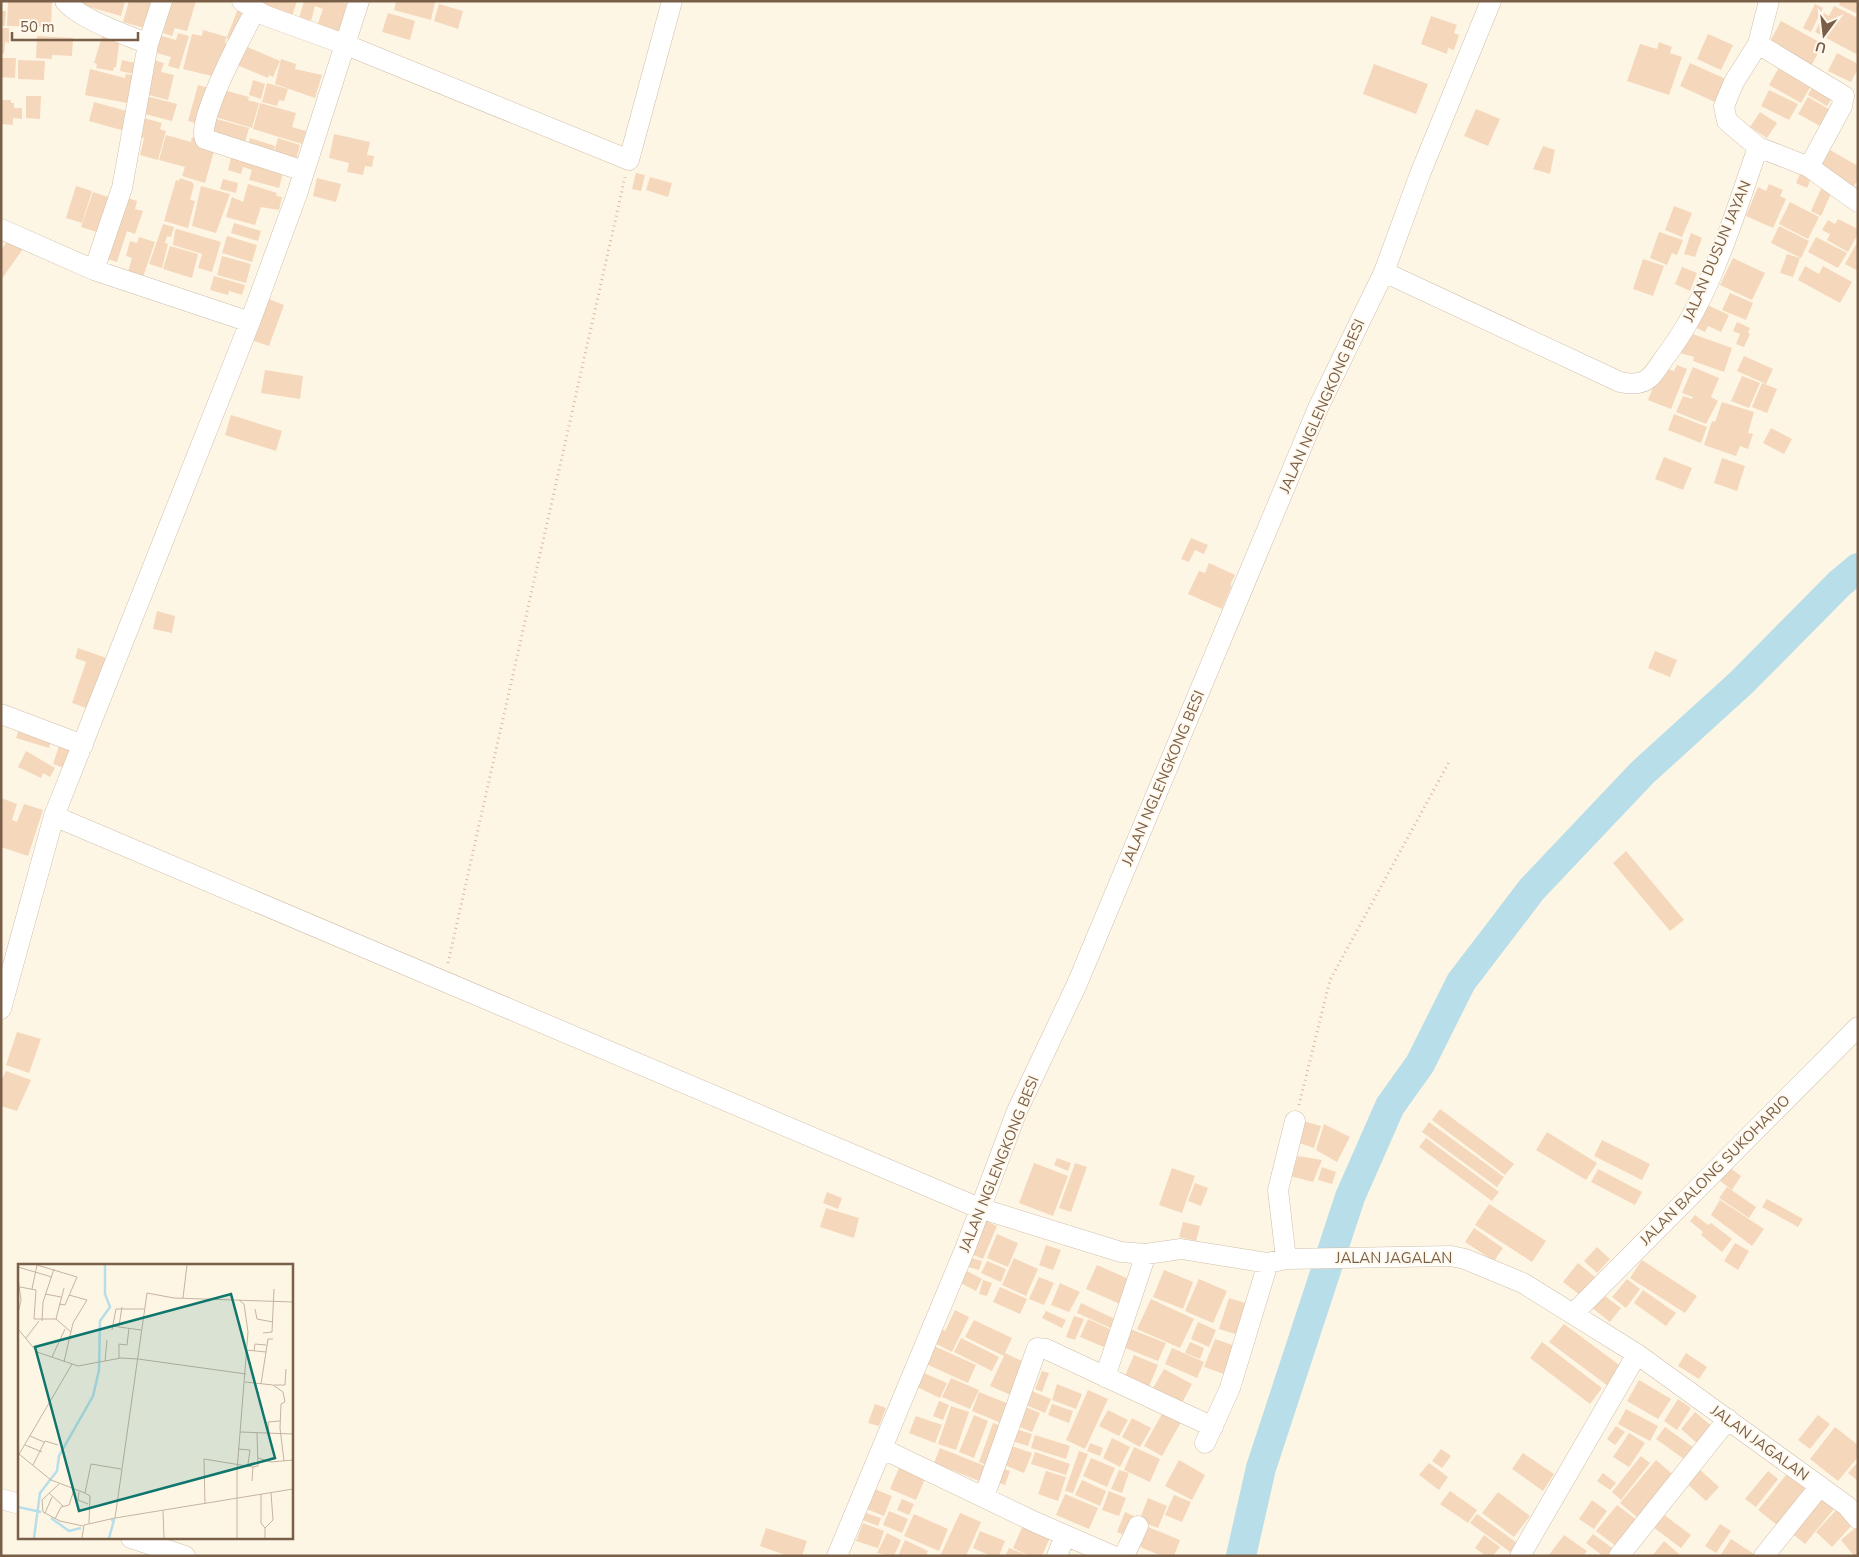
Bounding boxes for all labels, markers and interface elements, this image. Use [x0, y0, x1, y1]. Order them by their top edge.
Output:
scale bar [12, 10, 139, 42]
north arrow [1799, 10, 1849, 60]
text: 50 m [20, 17, 55, 37]
text: U [1813, 37, 1828, 58]
street label: JALAN DUSUN JAYAN [1678, 177, 1756, 326]
street label: JALAN NGLENGKONG BESI [1274, 316, 1369, 497]
street label: JALAN NGLENGKONG BESI [1117, 687, 1209, 870]
street label: JALAN NGLENGKONG BESI [954, 1073, 1044, 1256]
street label: JALAN BALONG SUKOHARJO [1635, 1091, 1794, 1250]
street label: JALAN JAGALAN [1335, 1248, 1452, 1268]
inset map [18, 1264, 292, 1540]
street label: JALAN JAGALAN [1706, 1400, 1813, 1485]

